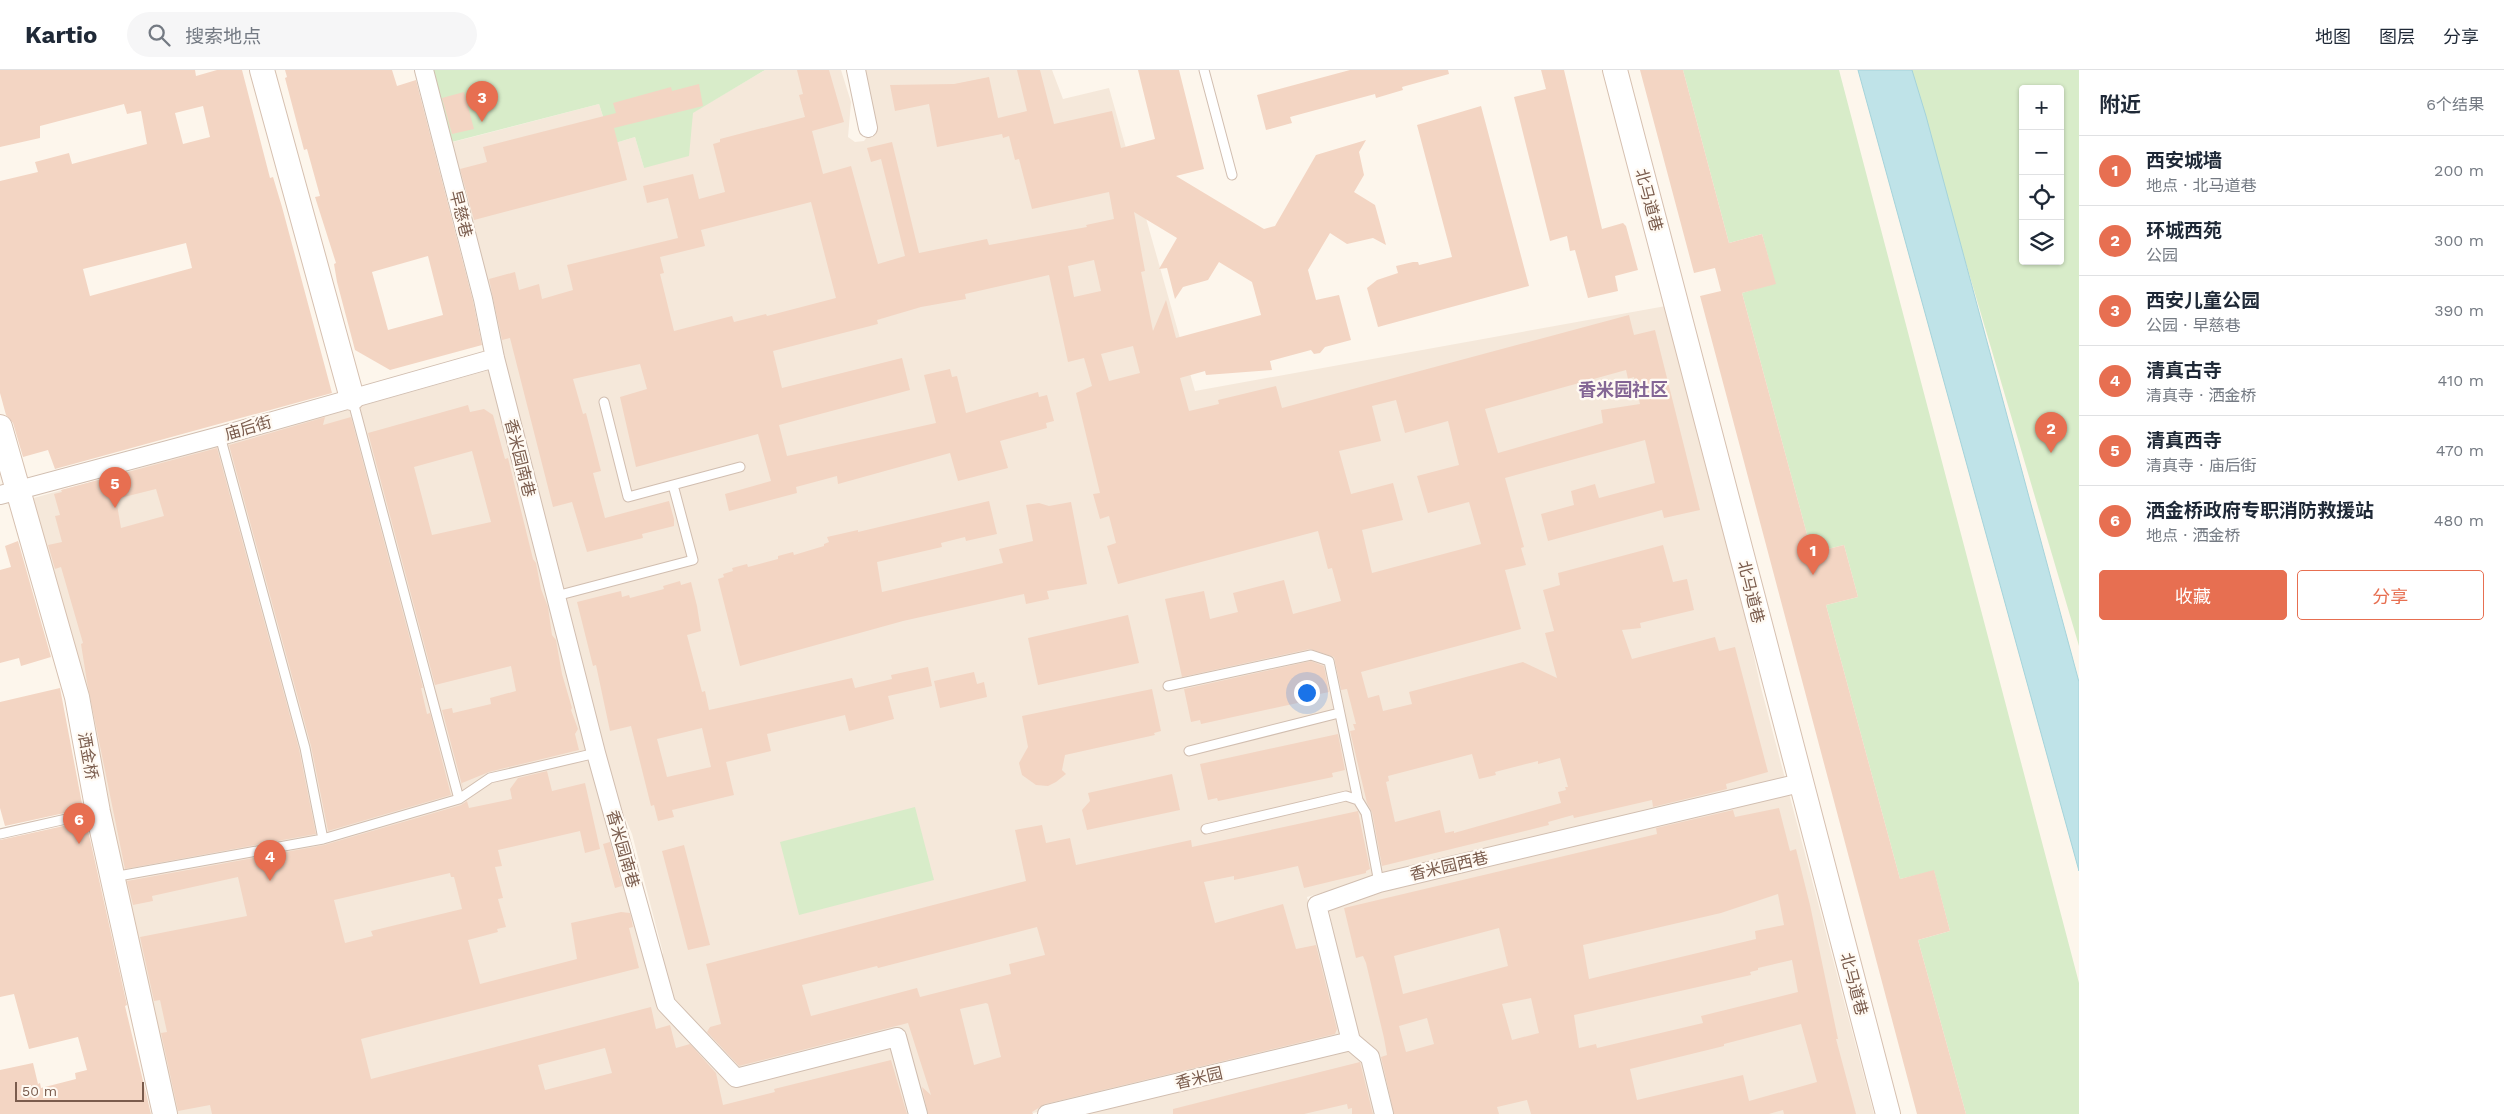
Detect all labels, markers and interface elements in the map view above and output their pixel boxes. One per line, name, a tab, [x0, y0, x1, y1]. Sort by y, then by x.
search box	[127, 12, 477, 57]
text: Kartio	[25, 21, 97, 49]
icon: search	[145, 21, 173, 49]
text: 搜索地点	[185, 25, 261, 48]
text: 地图	[2315, 26, 2351, 47]
text: 图层	[2379, 26, 2415, 47]
text: 分享	[2443, 26, 2479, 47]
pin: 3	[466, 81, 498, 122]
map controls	[2019, 85, 2064, 265]
button: +	[2019, 85, 2064, 130]
text: 附近	[2099, 92, 2141, 117]
text: 6个结果	[2426, 95, 2484, 114]
button: −	[2019, 130, 2064, 175]
text: 西安城墙	[2146, 149, 2222, 172]
text: 1	[2112, 161, 2118, 180]
text: 200 m	[2434, 161, 2484, 180]
street label: 北马道巷	[1632, 167, 1666, 233]
button: locate	[2019, 175, 2064, 220]
text: 地点 · 北马道巷	[2146, 176, 2257, 195]
street label: 早慈巷	[446, 188, 476, 240]
text: 环城西苑	[2146, 219, 2222, 242]
button: layers	[2019, 220, 2064, 265]
text: 2	[2110, 231, 2120, 250]
text: 300 m	[2434, 231, 2484, 250]
text: 公园	[2146, 246, 2178, 265]
text: 西安儿童公园	[2146, 289, 2260, 312]
text: 3	[2110, 301, 2120, 320]
text: 390 m	[2434, 301, 2484, 320]
text: 公园 · 早慈巷	[2146, 316, 2241, 335]
text: 清真古寺	[2146, 359, 2222, 382]
text: 4	[2110, 371, 2120, 390]
text: 410 m	[2438, 371, 2484, 390]
district label: 香米园社区	[1578, 379, 1668, 400]
text: 清真寺 · 洒金桥	[2146, 386, 2257, 405]
street label: 庙后街	[222, 412, 274, 444]
pin: 2	[2035, 412, 2067, 453]
street label: 香米园南巷	[501, 417, 539, 499]
text: 清真西寺	[2146, 429, 2222, 452]
text: 5	[2110, 441, 2120, 460]
text: 470 m	[2436, 441, 2484, 460]
text: 清真寺 · 庙后街	[2146, 456, 2257, 475]
pin: 5	[99, 467, 131, 508]
text: 洒金桥政府专职消防救援站	[2146, 499, 2374, 522]
text: 6	[2110, 511, 2120, 530]
text: 480 m	[2434, 511, 2484, 530]
text: 地点 · 洒金桥	[2146, 526, 2241, 545]
pin: 1	[1797, 534, 1829, 575]
street label: 北马道巷	[1734, 559, 1768, 625]
button: 收藏	[2099, 570, 2287, 620]
button: 分享	[2297, 570, 2484, 620]
your location	[1294, 680, 1320, 706]
street label: 洒金桥	[74, 731, 102, 781]
pin: 6	[63, 803, 95, 844]
street label: 香米园南巷	[603, 808, 643, 890]
pin: 4	[254, 840, 286, 881]
street label: 香米园西巷	[1408, 848, 1490, 884]
street label: 北马道巷	[1837, 951, 1871, 1017]
street label: 香米园	[1173, 1063, 1225, 1093]
scale bar	[15, 1079, 144, 1102]
text: 50 m	[22, 1083, 57, 1099]

